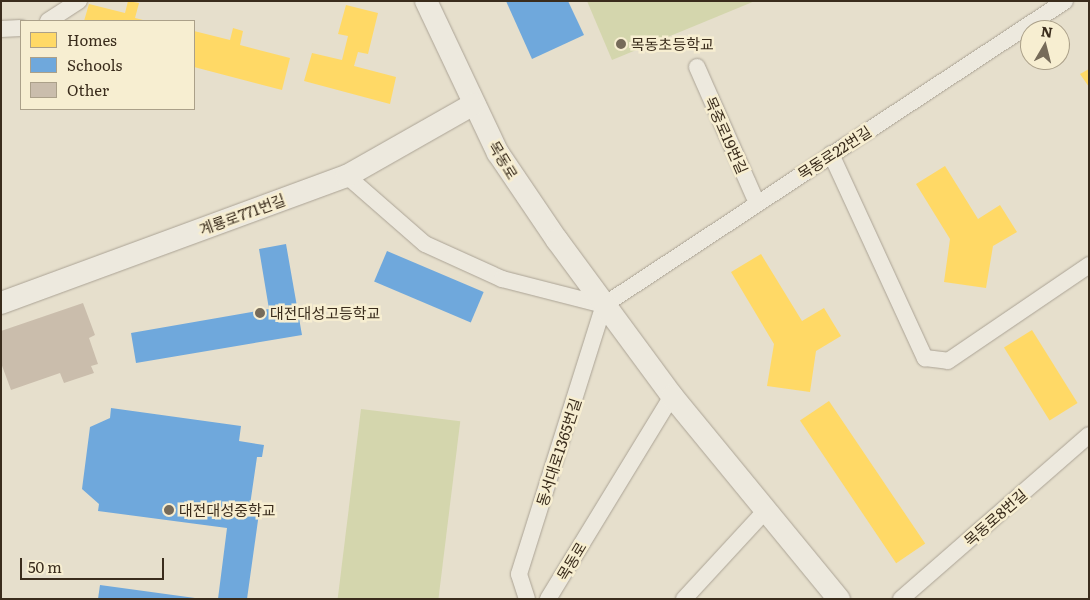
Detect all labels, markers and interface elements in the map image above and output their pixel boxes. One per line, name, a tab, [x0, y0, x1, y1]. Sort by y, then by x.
legend	[20, 20, 195, 110]
north arrow	[1020, 20, 1070, 70]
text: N	[1040, 20, 1054, 42]
text: Homes	[67, 28, 117, 51]
place label: 목동초등학교	[631, 35, 714, 53]
marker: 목동초등학교	[615, 38, 627, 50]
text: Schools	[67, 53, 122, 76]
text: Other	[67, 78, 109, 101]
street label: 목중로19번길	[702, 93, 752, 177]
street label: 목동로22번길	[794, 122, 874, 182]
street label: 목동로	[486, 138, 522, 182]
street label: 계룡로771번길	[196, 190, 288, 238]
place label: 대전대성고등학교	[270, 304, 380, 322]
marker: 대전대성고등학교	[254, 307, 266, 319]
street label: 동서대로1365번길	[532, 396, 584, 508]
street label: 목동로8번길	[960, 485, 1030, 549]
place label: 대전대성중학교	[179, 501, 276, 519]
marker: 대전대성중학교	[163, 504, 175, 516]
street label: 목동로	[553, 539, 589, 583]
scale bar	[22, 548, 166, 580]
text: 50 m	[28, 555, 62, 578]

